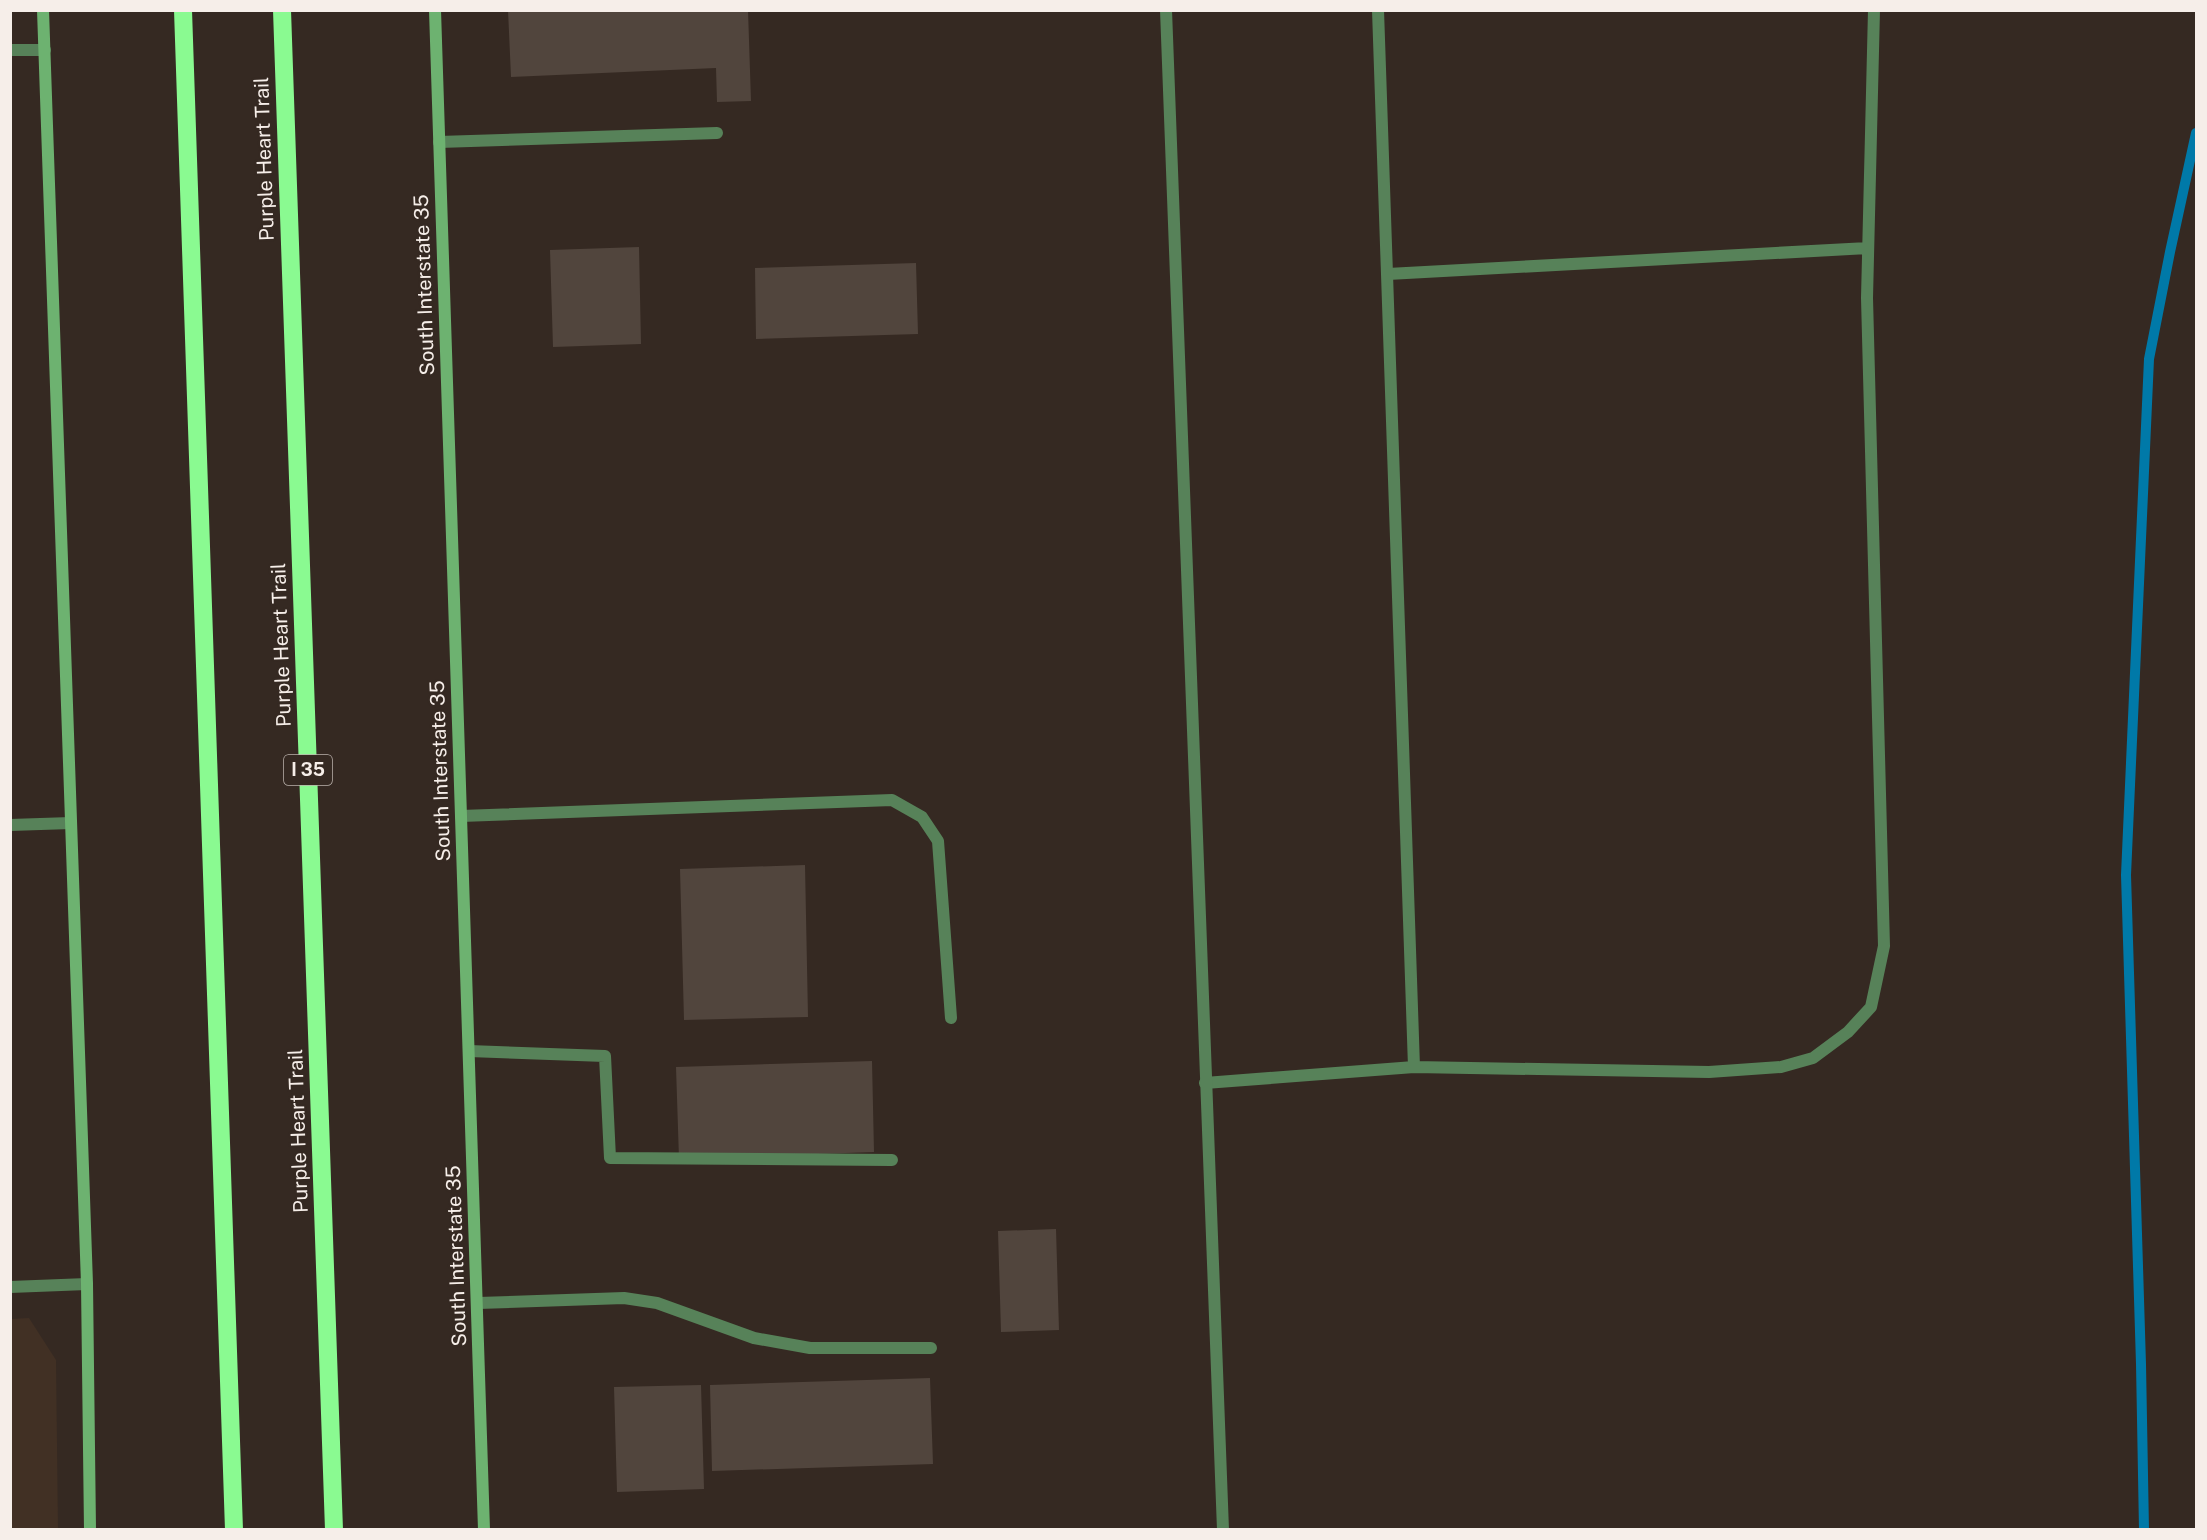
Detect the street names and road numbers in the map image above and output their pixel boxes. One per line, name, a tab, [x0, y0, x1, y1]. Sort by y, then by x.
street label: Purple Heart Trail	[249, 77, 279, 241]
street label: South Interstate 35	[409, 194, 439, 376]
street label: Purple Heart Trail	[266, 563, 296, 727]
street label: South Interstate 35	[425, 680, 455, 862]
road number: I 35	[284, 755, 332, 785]
street label: Purple Heart Trail	[283, 1049, 313, 1213]
street label: South Interstate 35	[441, 1165, 471, 1347]

